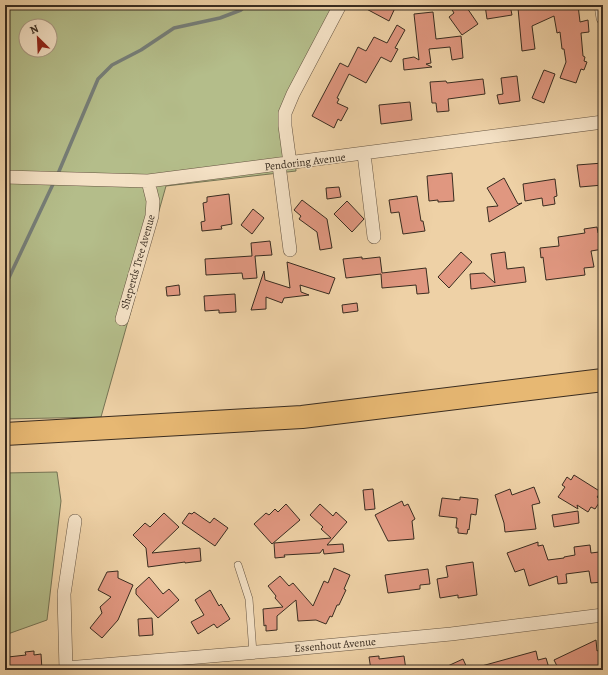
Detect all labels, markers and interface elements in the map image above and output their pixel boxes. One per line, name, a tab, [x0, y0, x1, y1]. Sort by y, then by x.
north arrow	[18, 18, 58, 58]
text: N	[27, 21, 41, 38]
street label: Pendoring Avenue	[264, 150, 347, 174]
street label: Sheperds Tree Avenue	[117, 213, 159, 311]
street label: Essenhout Avenue	[293, 634, 377, 656]

